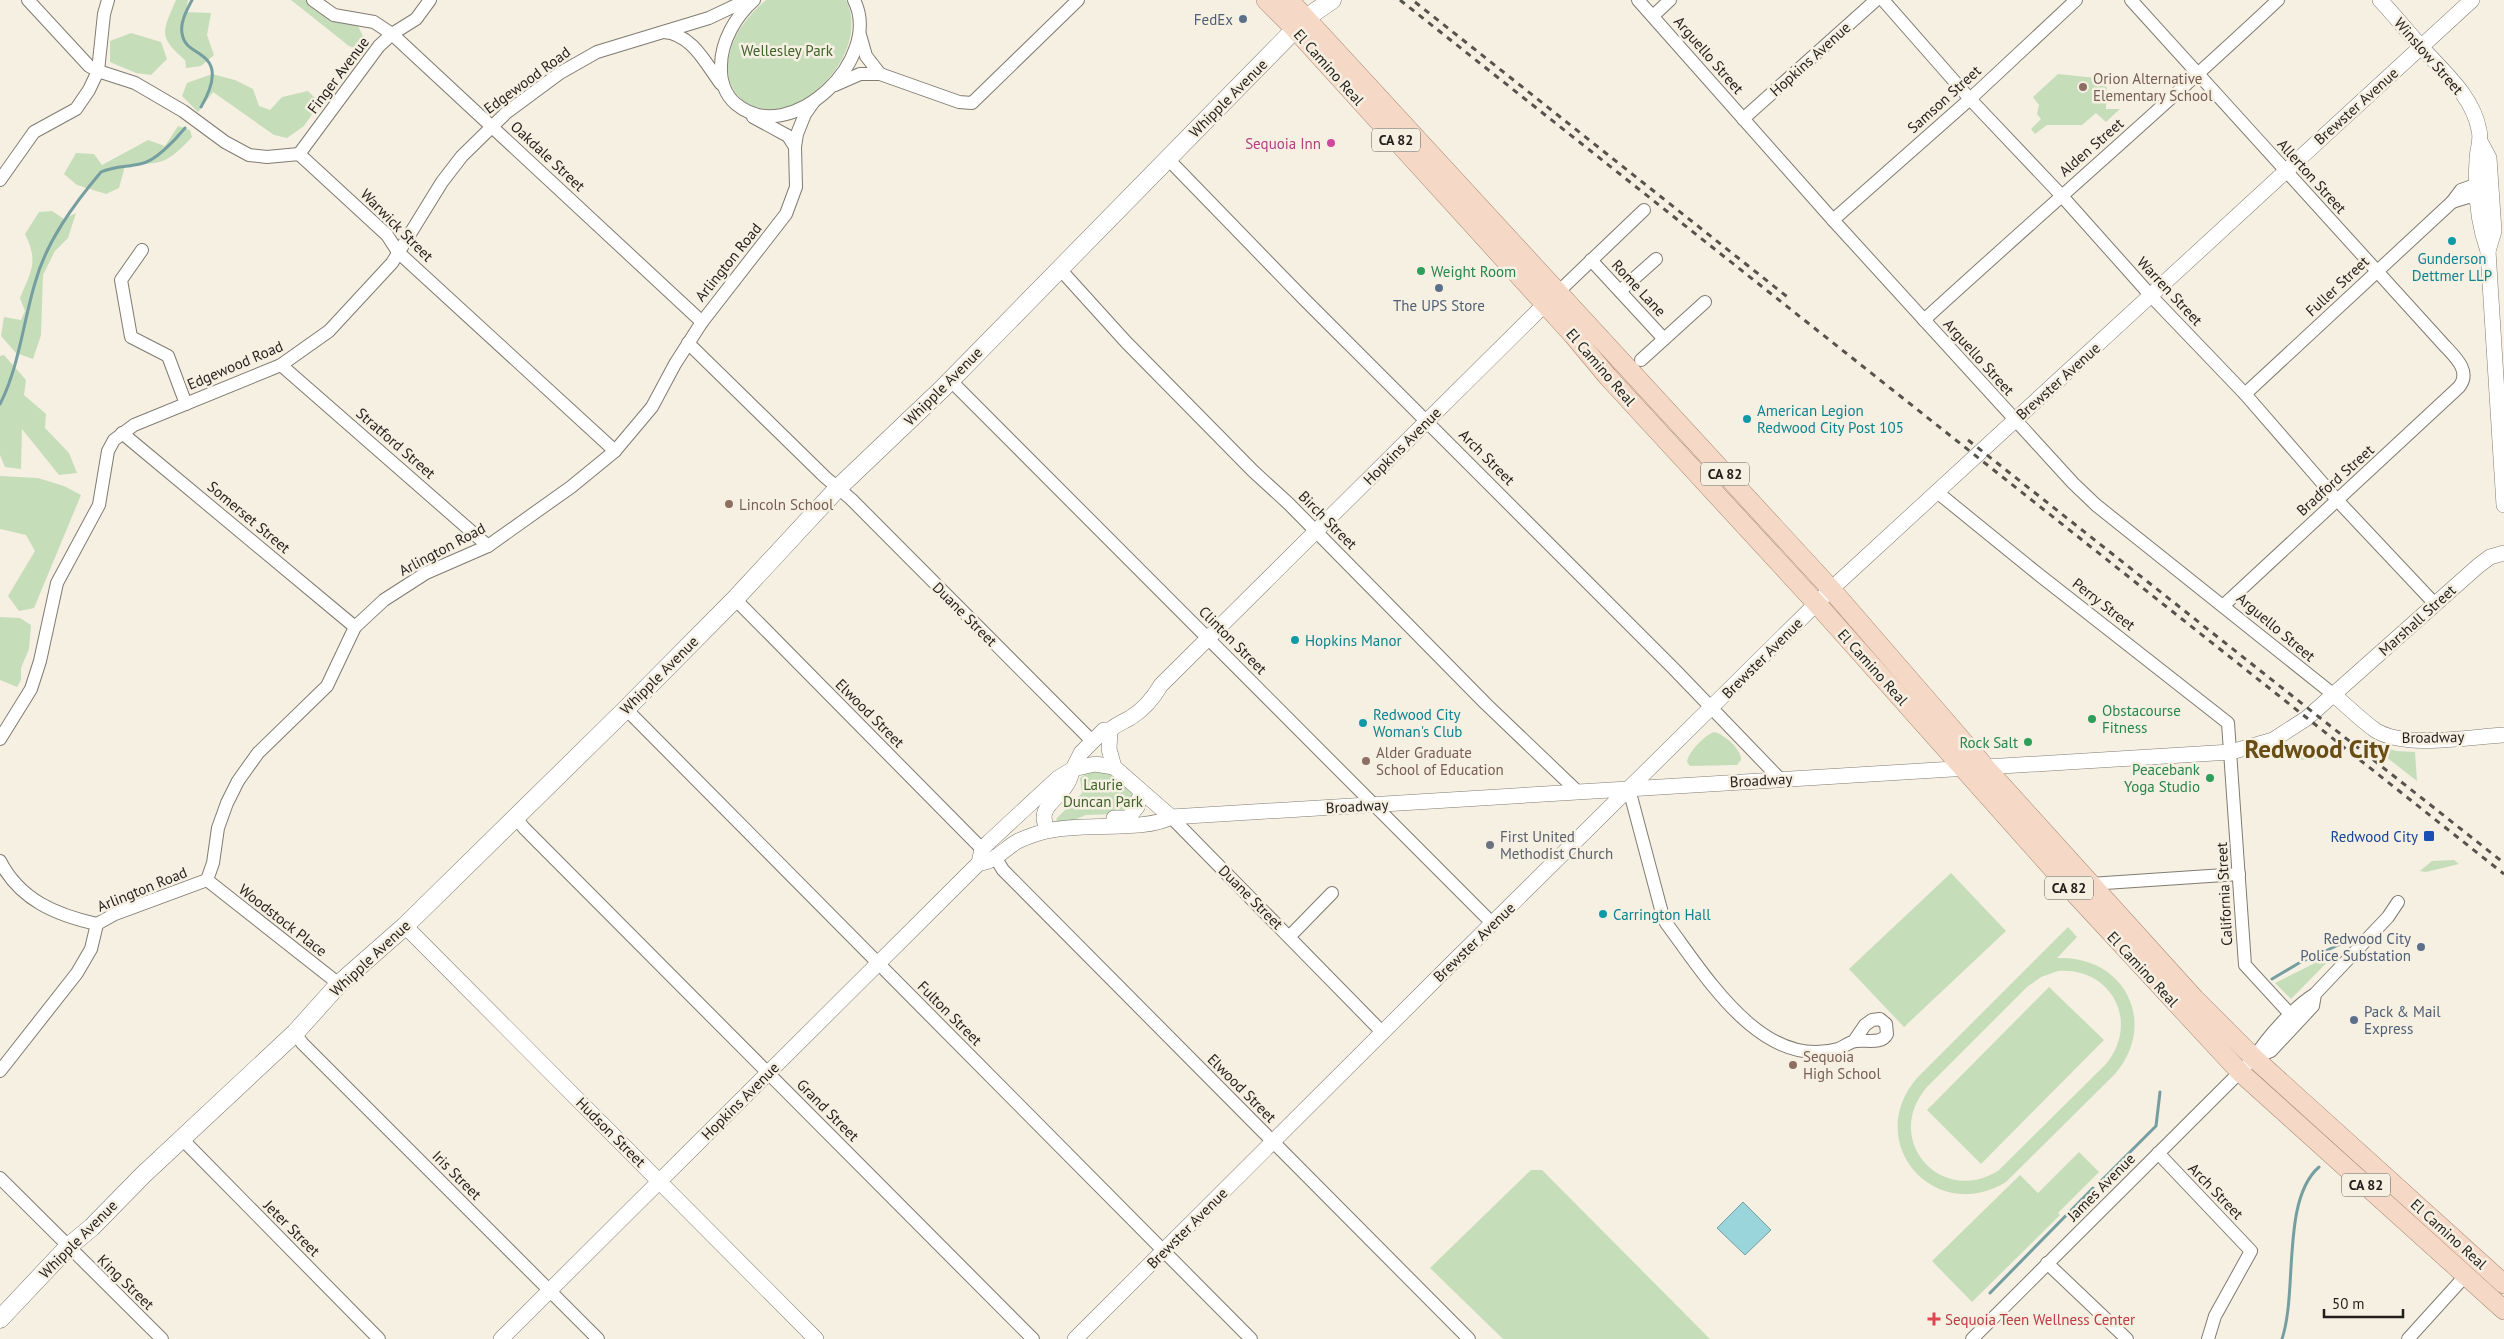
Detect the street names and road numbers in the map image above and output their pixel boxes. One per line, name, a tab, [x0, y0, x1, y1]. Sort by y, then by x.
street label: Arguello Street	[1670, 12, 1748, 98]
street label: Winslow Street	[2390, 13, 2468, 99]
street label: Hopkins Avenue	[1766, 18, 1854, 100]
street label: El Camino Real	[1290, 25, 1369, 110]
street label: Finger Avenue	[303, 33, 373, 117]
street label: Edgewood Road	[480, 42, 574, 118]
street label: Whipple Avenue	[1185, 55, 1271, 141]
street label: Samson Street	[1903, 61, 1985, 137]
street label: Brewster Avenue	[2310, 63, 2402, 149]
street label: Alden Street	[2055, 114, 2127, 180]
street label: Oakdale Street	[507, 117, 589, 195]
road number: CA 82	[1372, 128, 1420, 152]
street label: Allerton Street	[2273, 135, 2351, 217]
street label: Warwick Street	[357, 185, 437, 265]
street label: Arlington Road	[691, 219, 765, 305]
street label: Warren Street	[2133, 252, 2207, 330]
street label: Fuller Street	[2301, 252, 2373, 320]
street label: Rome Lane	[1608, 256, 1670, 320]
street label: Arguello Street	[1940, 315, 2018, 399]
street label: El Camino Real	[1562, 324, 1640, 410]
street label: Edgewood Road	[184, 336, 286, 394]
street label: Brewster Avenue	[2012, 338, 2104, 424]
street label: Whipple Avenue	[900, 343, 986, 429]
street label: Stratford Street	[352, 403, 440, 483]
street label: Hopkins Avenue	[1359, 403, 1445, 489]
street label: Arch Street	[1455, 425, 1519, 489]
street label: Bradford Street	[2292, 440, 2378, 520]
road number: CA 82	[1701, 462, 1749, 486]
street label: Somerset Street	[204, 477, 294, 557]
street label: Birch Street	[1295, 487, 1361, 553]
street label: Arlington Road	[395, 518, 489, 580]
street label: Perry Street	[2069, 574, 2139, 634]
street label: Duane Street	[929, 578, 1001, 650]
street label: Marshall Street	[2374, 580, 2460, 660]
street label: Arguello Street	[2233, 589, 2319, 665]
street label: Clinton Street	[1195, 602, 1271, 678]
street label: Brewster Avenue	[1718, 614, 1806, 702]
street label: El Camino Real	[1834, 625, 1913, 710]
street label: Whipple Avenue	[616, 632, 702, 718]
street label: Elwood Street	[832, 675, 908, 751]
street label: Broadway	[2401, 727, 2465, 747]
street label: Broadway	[1729, 769, 1793, 791]
street label: Broadway	[1325, 795, 1389, 817]
street label: California Street	[2212, 842, 2236, 946]
street label: Duane Street	[1215, 861, 1287, 933]
street label: Arlington Road	[94, 862, 190, 916]
road number: CA 82	[2045, 876, 2093, 900]
street label: Woodstock Place	[235, 880, 331, 960]
street label: Brewster Avenue	[1429, 898, 1519, 986]
street label: Whipple Avenue	[326, 916, 414, 1000]
street label: El Camino Real	[2103, 927, 2183, 1011]
street label: Fulton Street	[914, 977, 986, 1049]
street label: Elwood Street	[1204, 1050, 1280, 1126]
street label: Hopkins Avenue	[697, 1058, 783, 1144]
street label: Grand Street	[793, 1075, 863, 1145]
street label: Hudson Street	[572, 1093, 650, 1171]
street label: Iris Street	[428, 1146, 486, 1204]
street label: James Avenue	[2062, 1149, 2139, 1226]
street label: Arch Street	[2184, 1159, 2248, 1223]
road number: CA 82	[2342, 1174, 2390, 1196]
street label: Brewster Avenue	[1143, 1184, 1231, 1272]
street label: Jeter Street	[259, 1195, 324, 1260]
street label: El Camino Real	[2407, 1195, 2492, 1274]
street label: Whipple Avenue	[35, 1196, 121, 1282]
street label: King Street	[94, 1250, 158, 1314]

